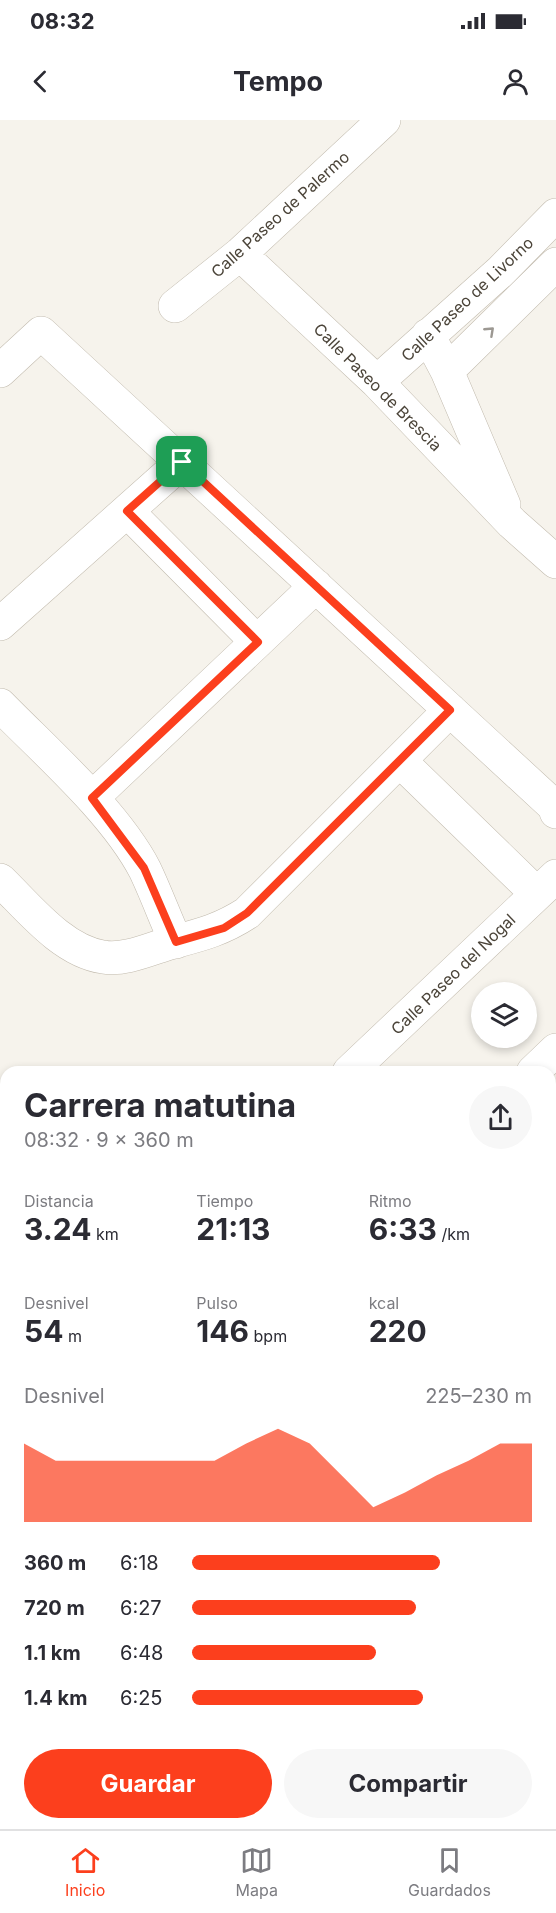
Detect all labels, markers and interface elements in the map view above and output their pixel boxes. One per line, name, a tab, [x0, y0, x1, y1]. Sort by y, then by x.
text: 08:32	[30, 8, 95, 34]
icon: back	[24, 65, 57, 98]
text: Tempo	[233, 65, 323, 98]
icon: person	[499, 65, 532, 98]
street label: Calle Paseo de Palermo	[207, 147, 353, 281]
street label: Calle Paseo de Livorno	[397, 233, 537, 365]
street label: Calle Paseo de Brescia	[310, 319, 446, 455]
one-way arrow	[482, 327, 493, 338]
pin	[156, 436, 207, 487]
icon: arrive	[165, 445, 198, 478]
street label: Calle Paseo del Nogal	[387, 909, 519, 1039]
map controls	[471, 982, 537, 1048]
button: layers	[471, 982, 537, 1048]
text: Carrera matutina	[24, 1085, 296, 1125]
button: share	[469, 1086, 532, 1149]
text: 08:32 · 9 × 360 m	[24, 1128, 194, 1152]
text: Distancia	[24, 1191, 94, 1211]
text: Tiempo	[196, 1191, 253, 1211]
text: Ritmo	[369, 1191, 412, 1211]
text: 3.24	[24, 1211, 91, 1247]
text: 21:13	[196, 1211, 270, 1247]
text: 6:33	[369, 1211, 437, 1247]
text: km	[91, 1224, 119, 1244]
text: /km	[437, 1224, 470, 1244]
text: Desnivel	[24, 1293, 89, 1313]
text: Pulso	[196, 1293, 238, 1313]
text: kcal	[369, 1293, 399, 1313]
text: 54	[24, 1313, 63, 1349]
text: 146	[196, 1313, 249, 1349]
text: 220	[369, 1313, 427, 1349]
text: m	[63, 1326, 82, 1346]
text: bpm	[249, 1326, 287, 1346]
text: Desnivel	[24, 1384, 105, 1408]
text: 225–230 m	[425, 1384, 532, 1408]
text: 360 m	[24, 1551, 86, 1575]
text: 6:18	[120, 1551, 159, 1575]
text: 720 m	[24, 1596, 85, 1620]
text: 6:27	[120, 1596, 162, 1620]
text: 1.1 km	[24, 1641, 81, 1665]
text: 6:48	[120, 1641, 163, 1665]
text: 1.4 km	[24, 1686, 87, 1710]
text: 6:25	[120, 1686, 163, 1710]
button: Guardar	[24, 1749, 272, 1818]
button: Compartir	[284, 1749, 532, 1818]
tab: Inicio	[65, 1844, 105, 1900]
tab: Mapa	[236, 1844, 278, 1900]
tab: Guardados	[408, 1844, 491, 1900]

